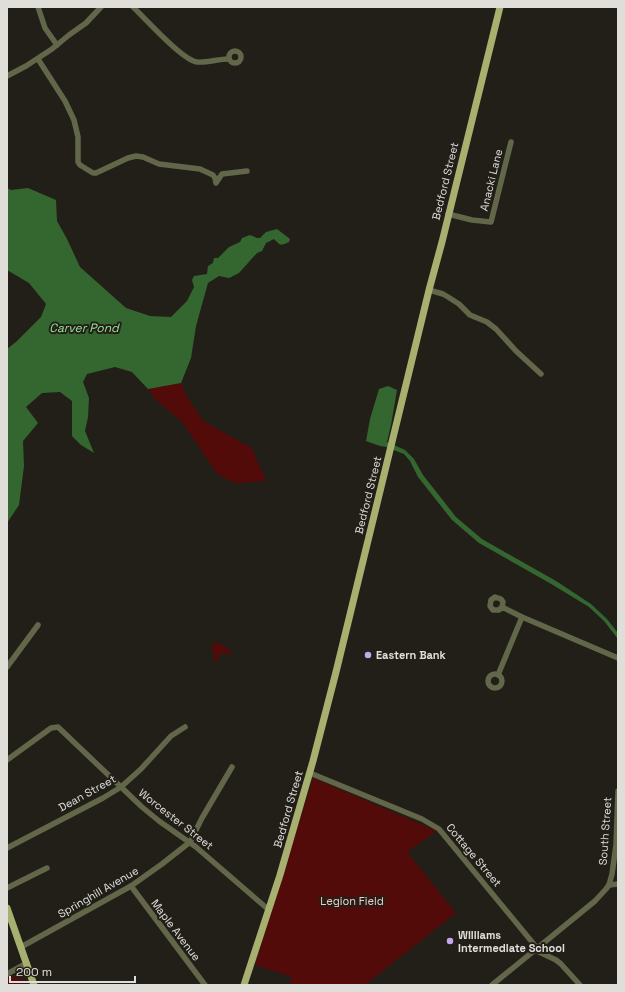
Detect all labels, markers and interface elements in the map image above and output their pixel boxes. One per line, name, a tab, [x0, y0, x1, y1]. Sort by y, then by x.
street label: Bedford Street	[429, 141, 461, 221]
street label: Anacki Lane	[477, 148, 505, 212]
water label: Carver Pond	[49, 320, 120, 336]
street label: Bedford Street	[352, 455, 384, 535]
place label: Eastern Bank	[376, 648, 447, 662]
marker: Eastern Bank	[363, 650, 373, 660]
street label: Bedford Street	[270, 769, 306, 849]
street label: Dean Street	[56, 772, 118, 814]
street label: Worcester Street	[136, 785, 216, 853]
street label: South Street	[596, 796, 614, 866]
street label: Cottage Street	[443, 820, 505, 890]
street label: Springhill Avenue	[55, 863, 141, 921]
park label: Legion Field	[320, 894, 384, 908]
street label: Maple Avenue	[148, 896, 204, 964]
place label: Williams Intermediate School	[458, 928, 565, 955]
marker: Williams Intermediate School	[445, 936, 455, 946]
scale bar	[10, 958, 135, 984]
text: 200 m	[16, 964, 52, 980]

